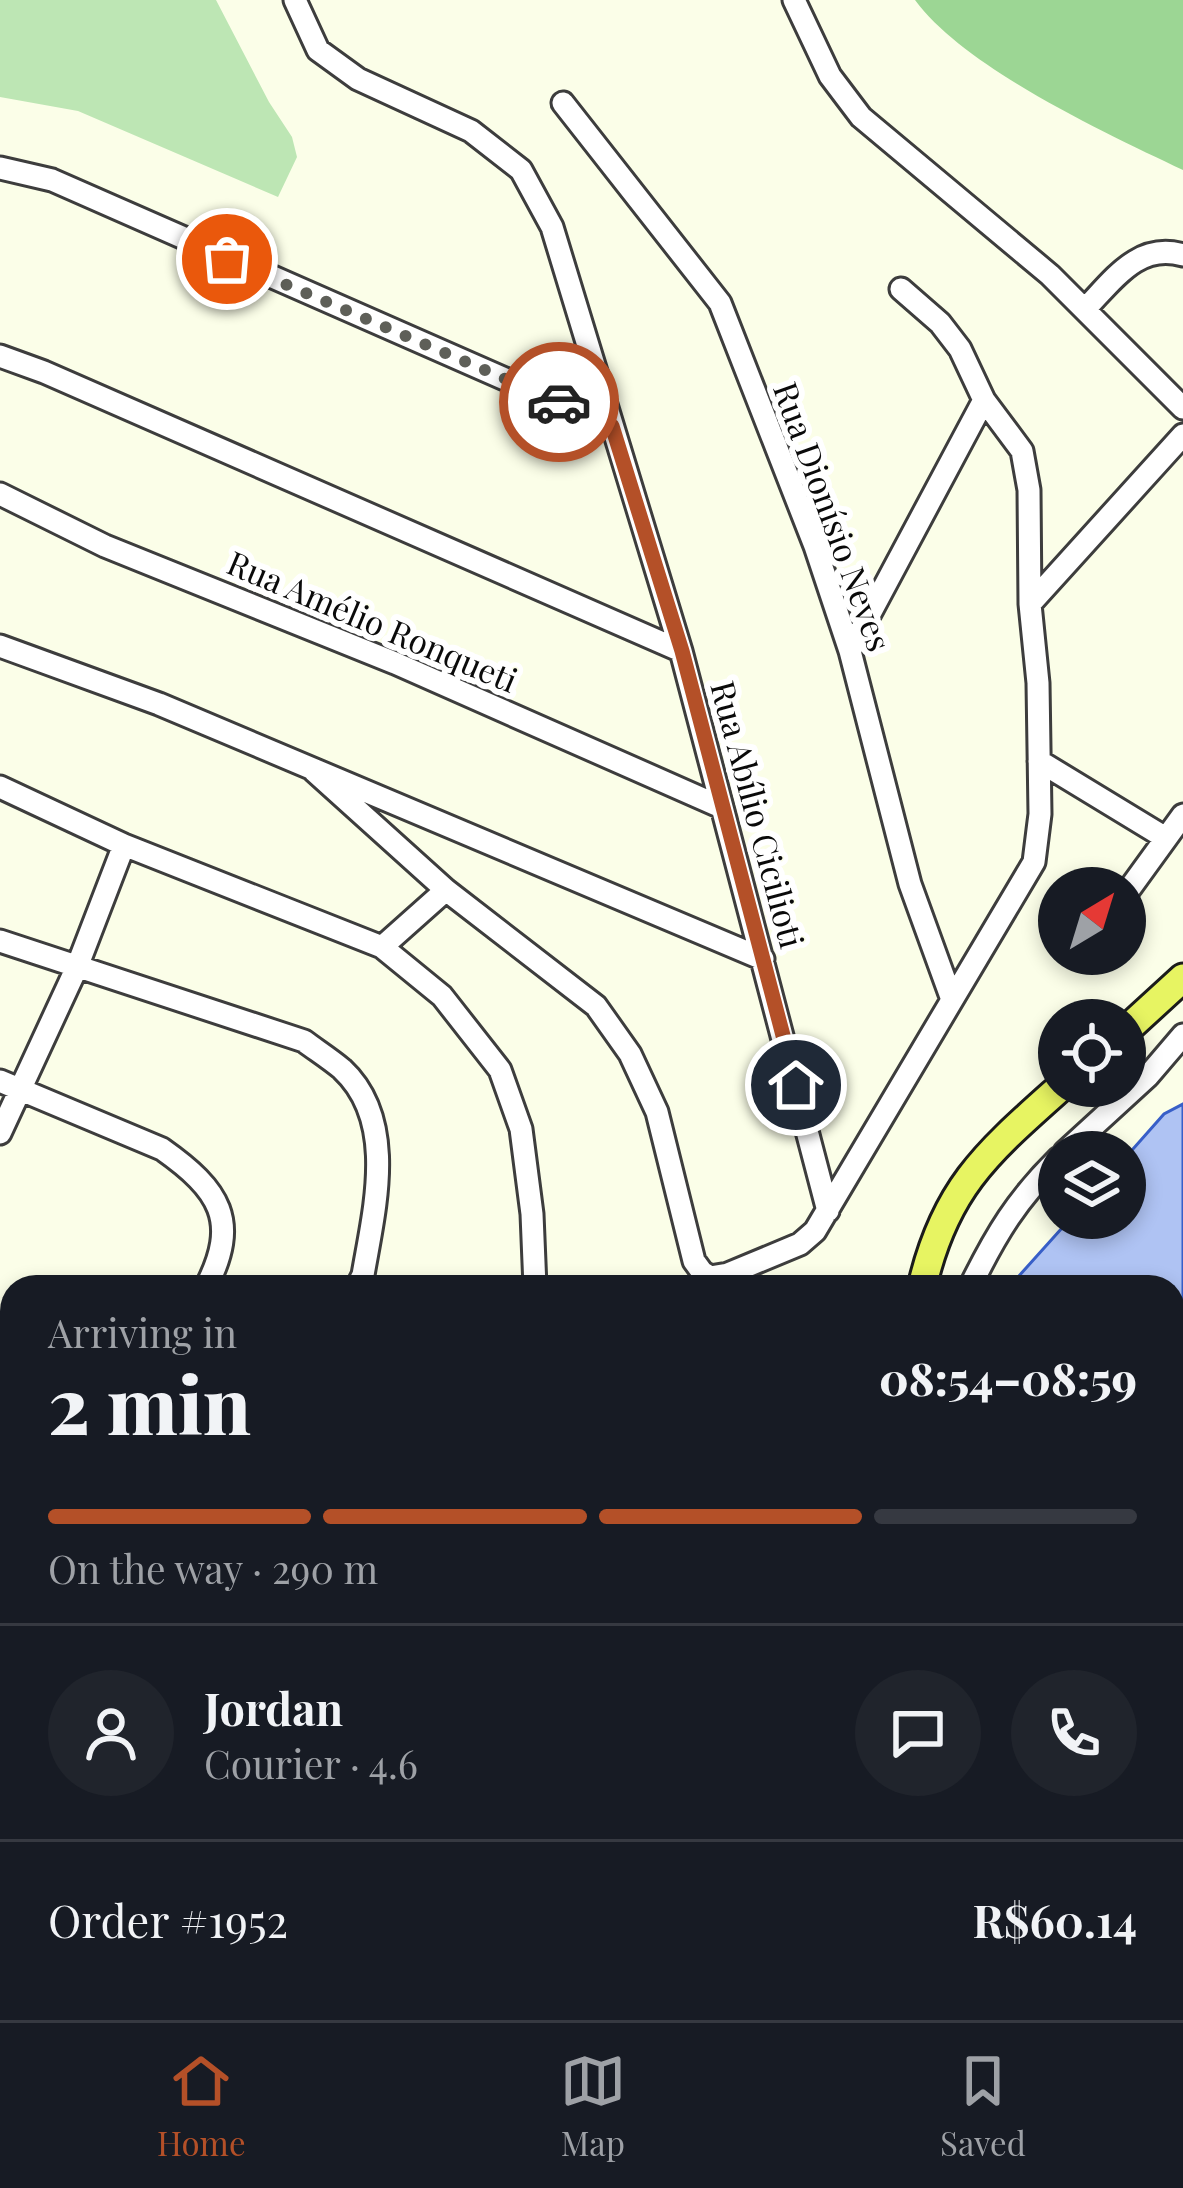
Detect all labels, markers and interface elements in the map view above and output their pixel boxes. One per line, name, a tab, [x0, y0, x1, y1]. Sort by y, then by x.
pin	[176, 208, 278, 310]
icon: bag	[194, 226, 260, 292]
courier	[499, 342, 619, 462]
icon: car	[526, 369, 592, 435]
street label: Rua Dionísio Neves	[765, 375, 903, 657]
street label: Rua Amélio Ronqueti	[221, 539, 525, 701]
street label: Rua Abílio Cicilioti	[702, 676, 816, 952]
north arrow	[1038, 867, 1146, 975]
map controls	[1038, 867, 1146, 1239]
button: locate	[1038, 999, 1146, 1107]
pin	[745, 1034, 847, 1136]
icon: home	[763, 1052, 829, 1118]
button: layers	[1038, 1131, 1146, 1239]
text: Arriving in	[48, 1306, 237, 1358]
text: 08:54–08:59	[879, 1347, 1137, 1407]
text: 2 min	[48, 1351, 251, 1455]
text: On the way · 290 m	[48, 1542, 378, 1594]
button: person	[48, 1670, 174, 1796]
button: chat	[855, 1670, 981, 1796]
button: phone	[1011, 1670, 1137, 1796]
text: Jordan	[204, 1677, 343, 1737]
text: Courier · 4.6	[204, 1737, 418, 1789]
text: Order #1952	[48, 1889, 288, 1949]
text: R$60.14	[973, 1889, 1137, 1949]
tab: Home	[157, 2048, 246, 2164]
tab: Map	[560, 2048, 626, 2164]
tab: Saved	[940, 2048, 1026, 2164]

